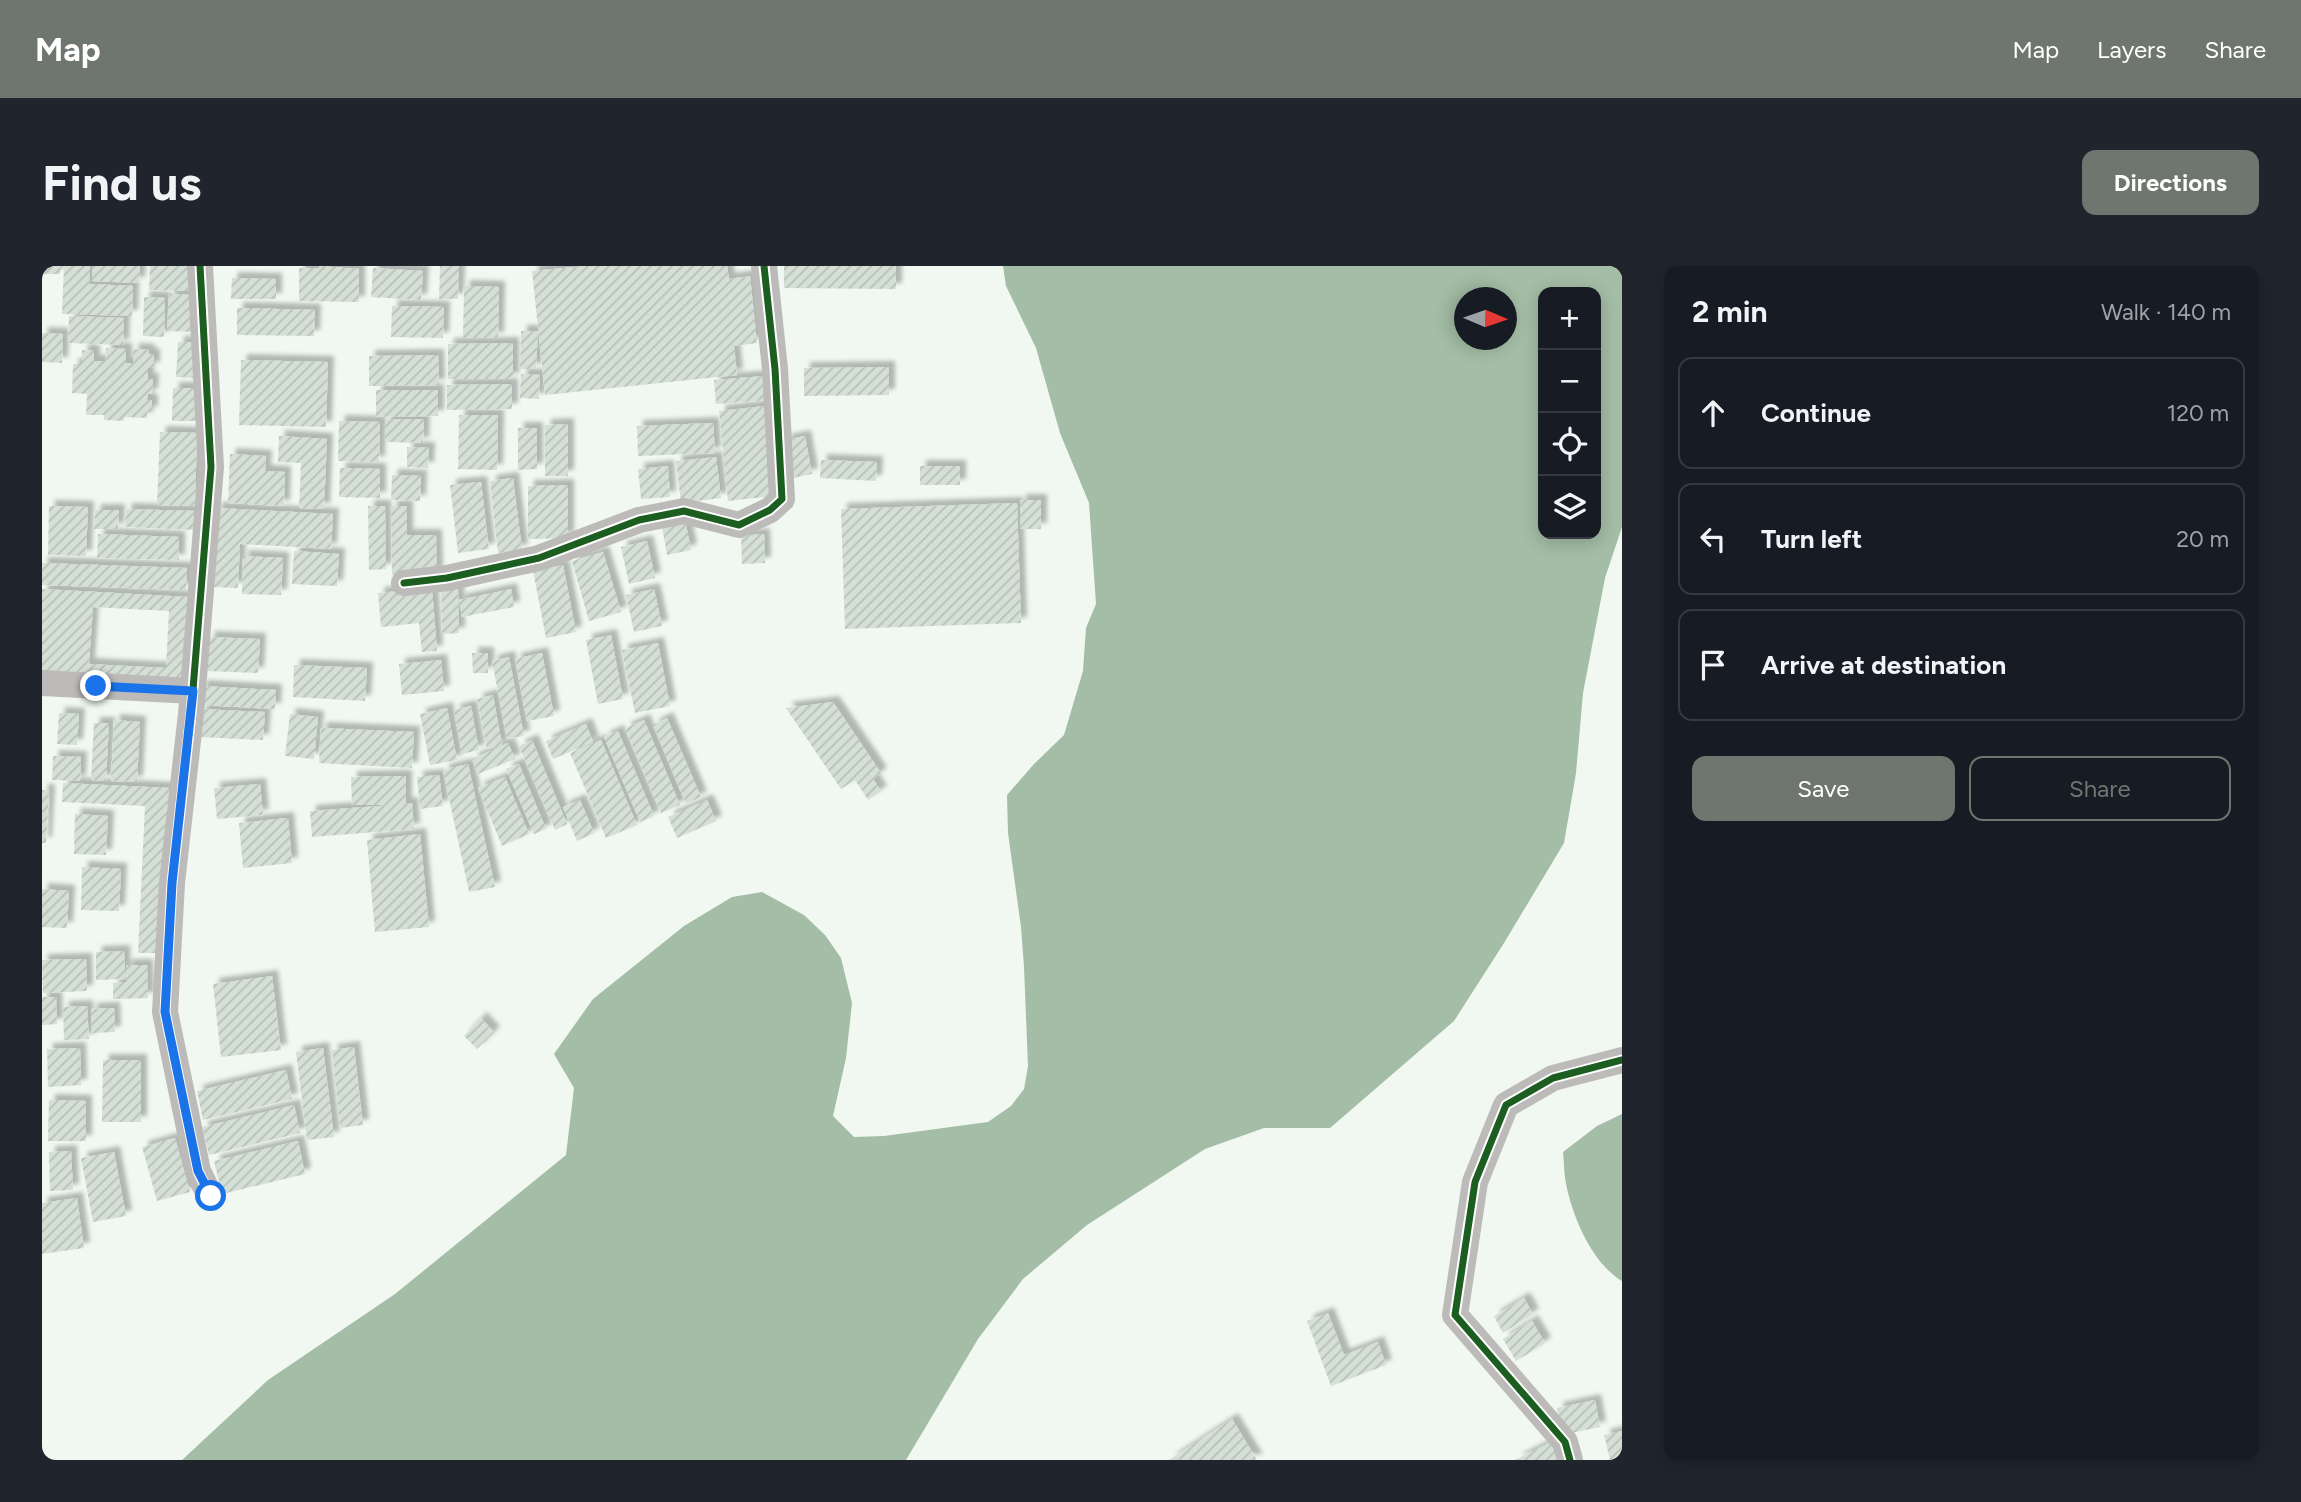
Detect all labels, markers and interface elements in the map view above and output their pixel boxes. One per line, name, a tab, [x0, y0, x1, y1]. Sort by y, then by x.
text: Map	[35, 30, 101, 69]
text: Map	[2012, 35, 2059, 64]
text: Layers	[2097, 35, 2166, 64]
text: Share	[2204, 35, 2266, 64]
button: Directions	[2082, 150, 2259, 215]
text: Find us	[42, 153, 201, 212]
north arrow	[1454, 287, 1517, 350]
map controls	[1538, 287, 1601, 539]
button: +	[1538, 287, 1601, 350]
text: 2 min	[1692, 293, 1768, 330]
text: Walk · 140 m	[2101, 298, 2231, 326]
button: −	[1538, 350, 1601, 413]
icon: ahead	[1694, 394, 1732, 432]
text: Continue	[1761, 397, 1871, 429]
text: 120 m	[2167, 399, 2229, 427]
button: locate	[1538, 413, 1601, 476]
button: layers	[1538, 476, 1601, 539]
icon: left	[1694, 520, 1732, 558]
text: Turn left	[1761, 523, 1862, 555]
text: 20 m	[2176, 525, 2229, 553]
icon: arrive	[1694, 646, 1732, 684]
text: Arrive at destination	[1761, 649, 2006, 681]
route end	[80, 670, 111, 701]
button: Save	[1692, 756, 1955, 821]
button: Share	[1969, 756, 2231, 821]
route start	[195, 1180, 226, 1211]

